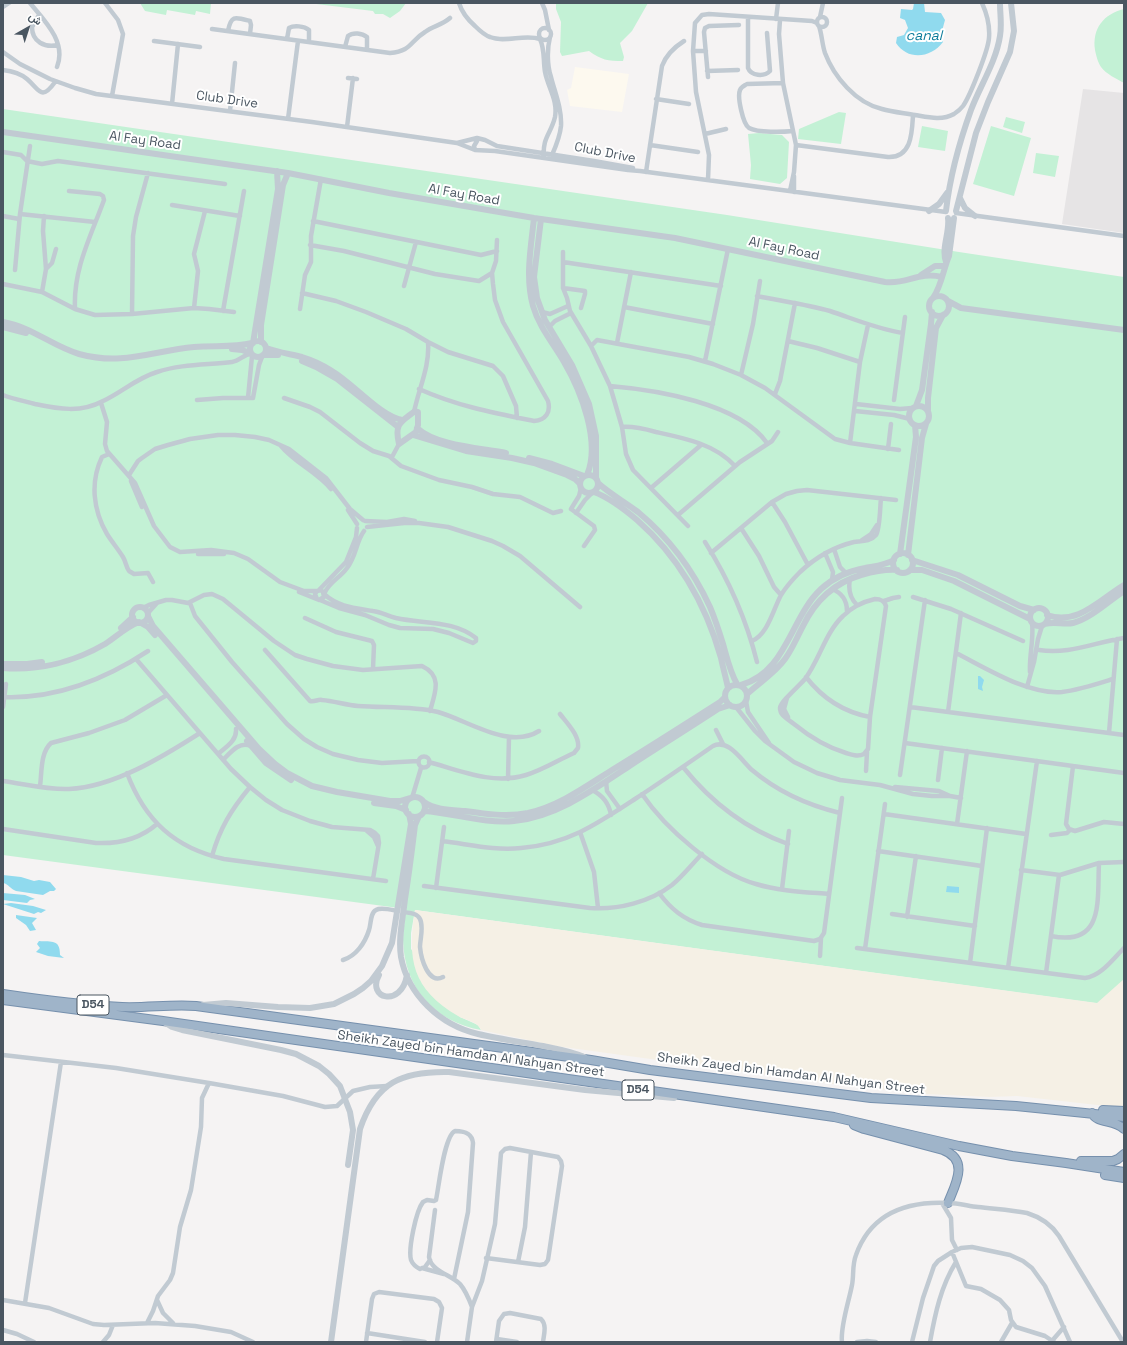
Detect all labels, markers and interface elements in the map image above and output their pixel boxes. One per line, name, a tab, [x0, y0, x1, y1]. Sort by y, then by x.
north arrow	[8, 8, 48, 48]
text: ش	[26, 9, 45, 28]
water label: canal	[906, 28, 942, 44]
street label: Club Drive	[195, 88, 259, 112]
street label: Al Fay Road	[108, 128, 182, 154]
street label: Club Drive	[573, 139, 637, 167]
street label: Al Fay Road	[427, 181, 501, 209]
street label: Al Fay Road	[747, 234, 821, 264]
road number: D54	[77, 995, 109, 1015]
street label: Sheikh Zayed bin Hamdan Al Nahyan Street	[336, 1028, 606, 1080]
street label: Sheikh Zayed bin Hamdan Al Nahyan Street	[656, 1050, 926, 1098]
road number: D54	[622, 1080, 654, 1100]

